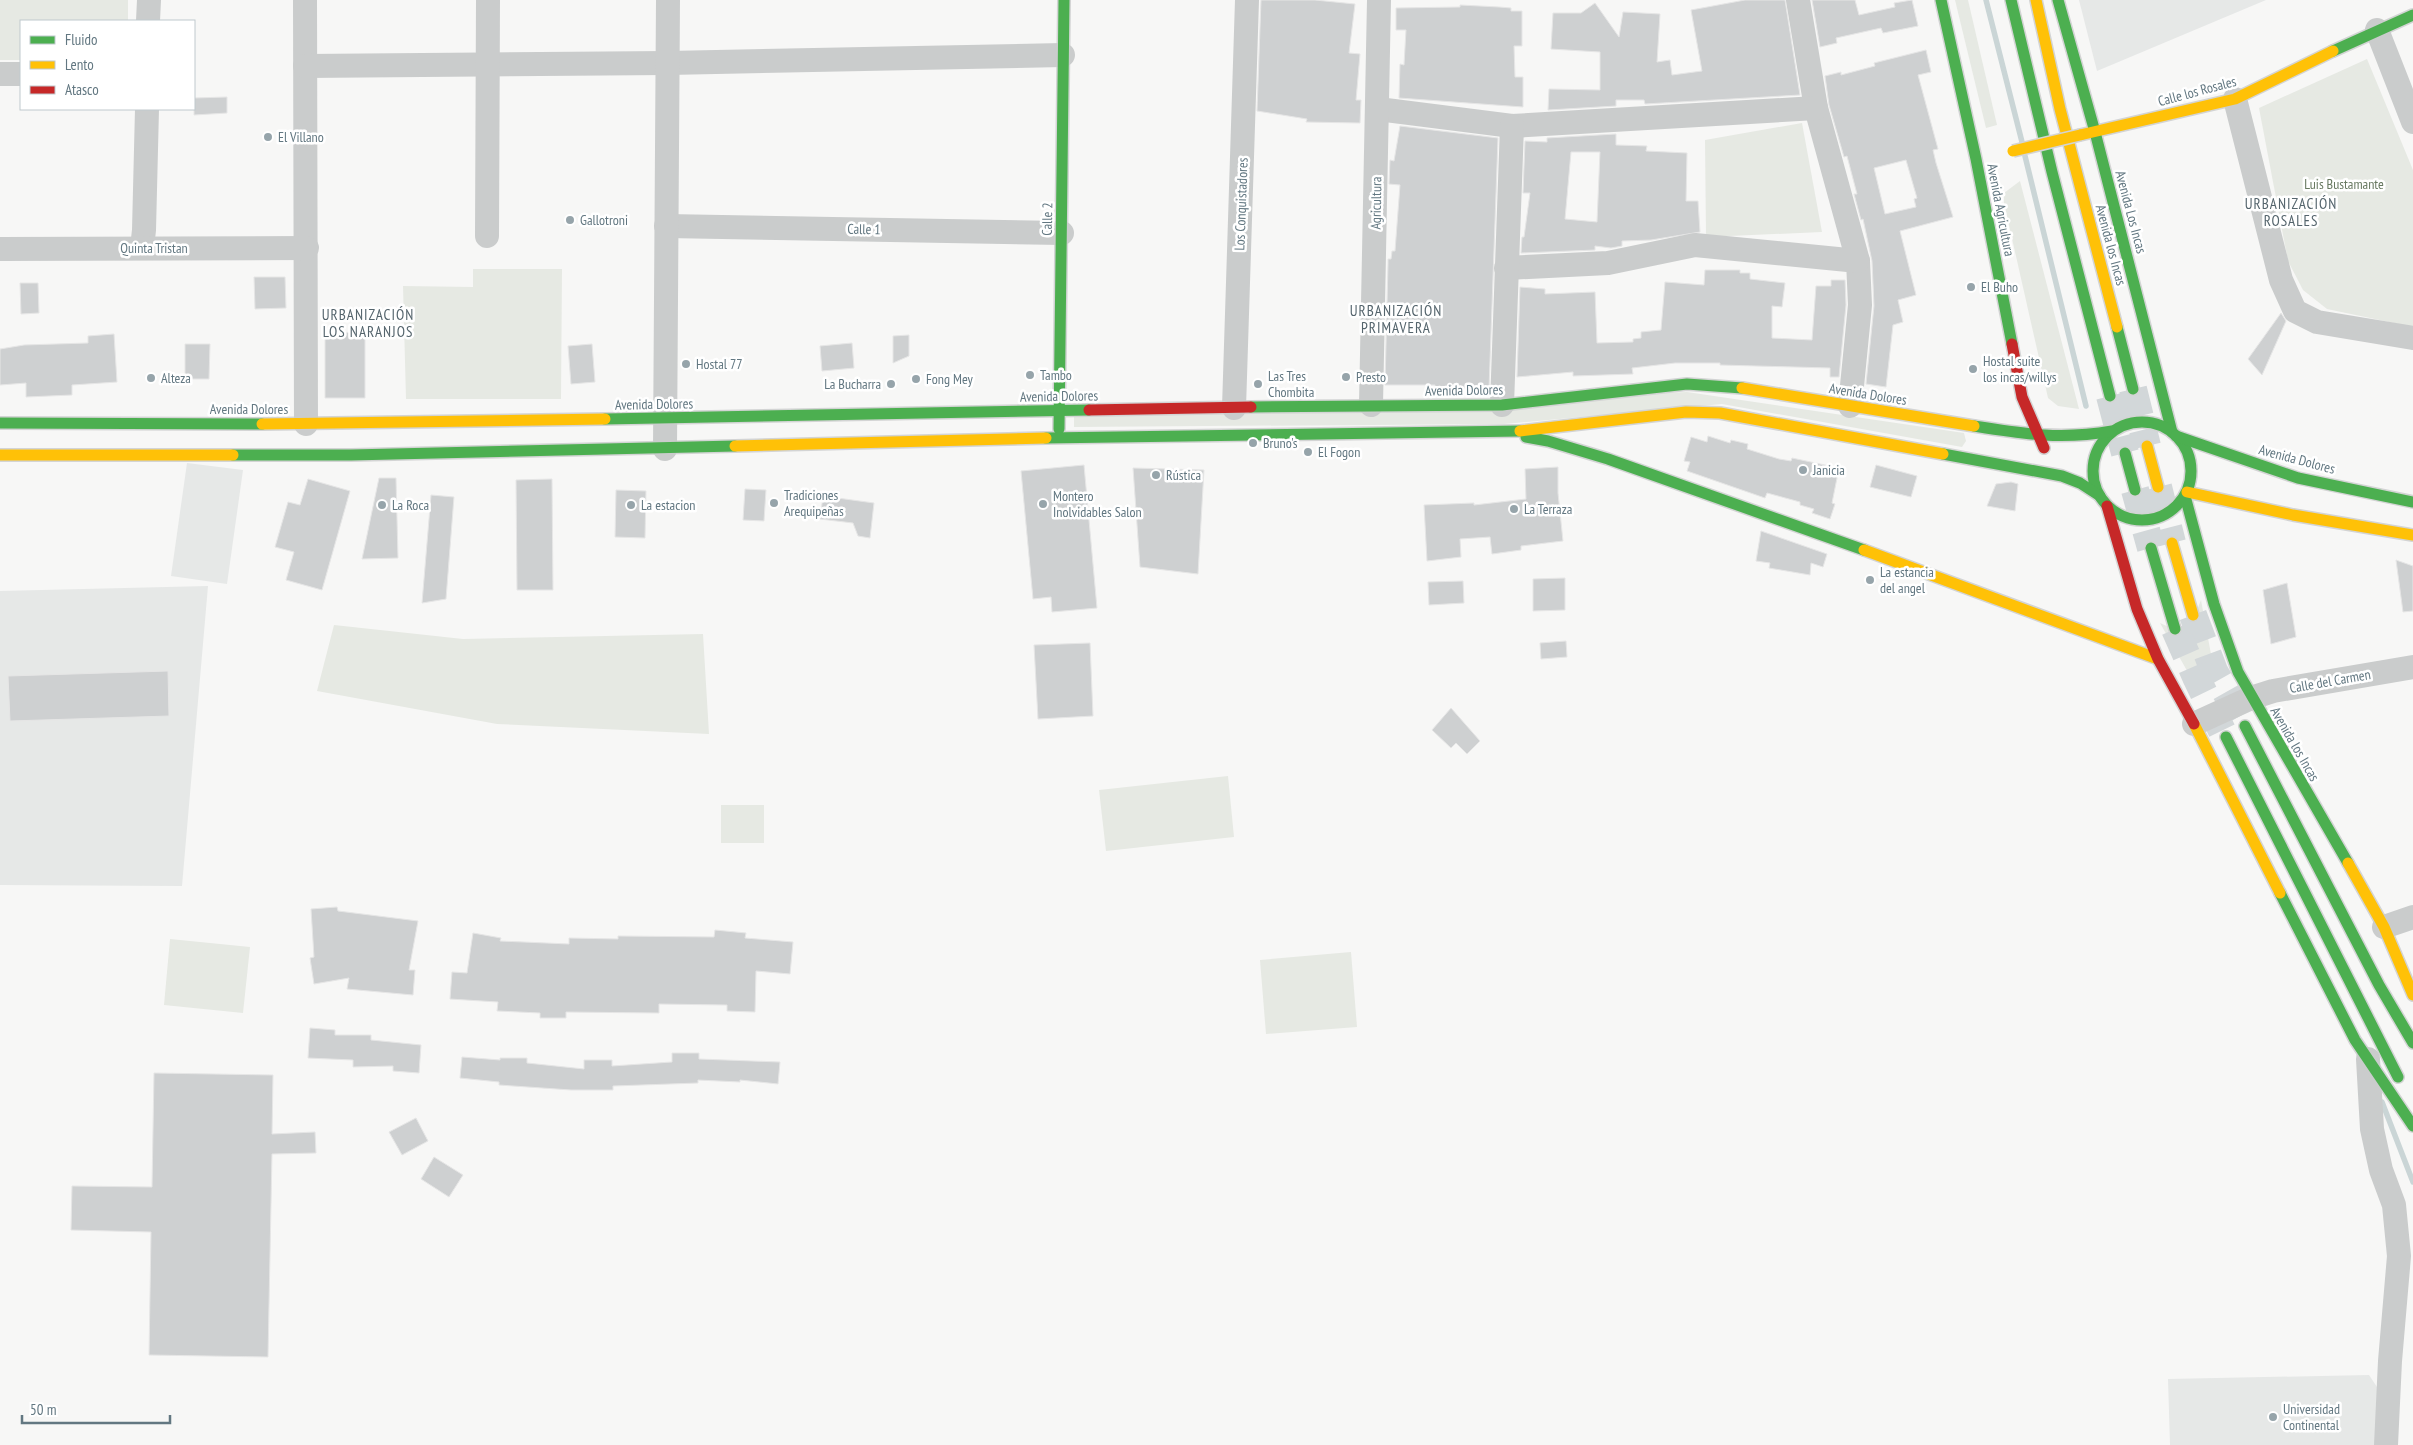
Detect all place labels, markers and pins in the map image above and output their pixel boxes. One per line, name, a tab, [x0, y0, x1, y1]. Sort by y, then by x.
place label: El Villano	[278, 128, 324, 146]
marker: El Villano	[262, 131, 274, 143]
place label: Gallotroni	[580, 211, 628, 229]
marker: Gallotroni	[564, 214, 576, 226]
place label: El Buho	[1981, 278, 2018, 296]
marker: El Buho	[1965, 281, 1977, 293]
place label: Hostal suite los incas/willys	[1983, 352, 2057, 386]
place label: Hostal 77	[696, 355, 743, 373]
marker: Hostal 77	[680, 358, 692, 370]
marker: Hostal suite los incas/willys	[1967, 363, 1979, 375]
place label: Tambo	[1040, 366, 1072, 384]
place label: Las Tres Chombita	[1268, 367, 1314, 401]
place label: Presto	[1356, 368, 1386, 386]
place label: Alteza	[161, 369, 191, 387]
marker: Tambo	[1024, 369, 1036, 381]
place label: Fong Mey	[926, 370, 973, 388]
marker: Presto	[1340, 371, 1352, 383]
marker: Alteza	[145, 372, 157, 384]
marker: Fong Mey	[910, 373, 922, 385]
place label: La Bucharra	[824, 375, 881, 393]
marker: La Bucharra	[885, 378, 897, 390]
marker: Las Tres Chombita	[1252, 378, 1264, 390]
place label: Bruno's	[1263, 434, 1298, 452]
marker: Bruno's	[1247, 437, 1259, 449]
place label: El Fogon	[1318, 443, 1360, 461]
marker: El Fogon	[1302, 446, 1314, 458]
place label: Janicia	[1812, 461, 1845, 479]
marker: Janicia	[1797, 464, 1809, 476]
place label: Rústica	[1166, 466, 1201, 484]
marker: Rústica	[1150, 469, 1162, 481]
place label: Tradiciones Arequipeñas	[784, 486, 844, 520]
place label: Montero Inolvidables Salon	[1053, 487, 1142, 521]
place label: La Roca	[392, 496, 429, 514]
place label: La estacion	[641, 496, 695, 514]
marker: Tradiciones Arequipeñas	[768, 497, 780, 509]
marker: Montero Inolvidables Salon	[1037, 498, 1049, 510]
marker: La Roca	[376, 499, 388, 511]
marker: La estacion	[625, 499, 637, 511]
place label: La Terraza	[1524, 500, 1572, 518]
marker: La Terraza	[1508, 503, 1520, 515]
place label: La estancia del angel	[1880, 563, 1934, 597]
marker: La estancia del angel	[1864, 574, 1876, 586]
place label: Universidad Continental	[2283, 1400, 2340, 1434]
marker: Universidad Continental	[2267, 1411, 2279, 1423]

